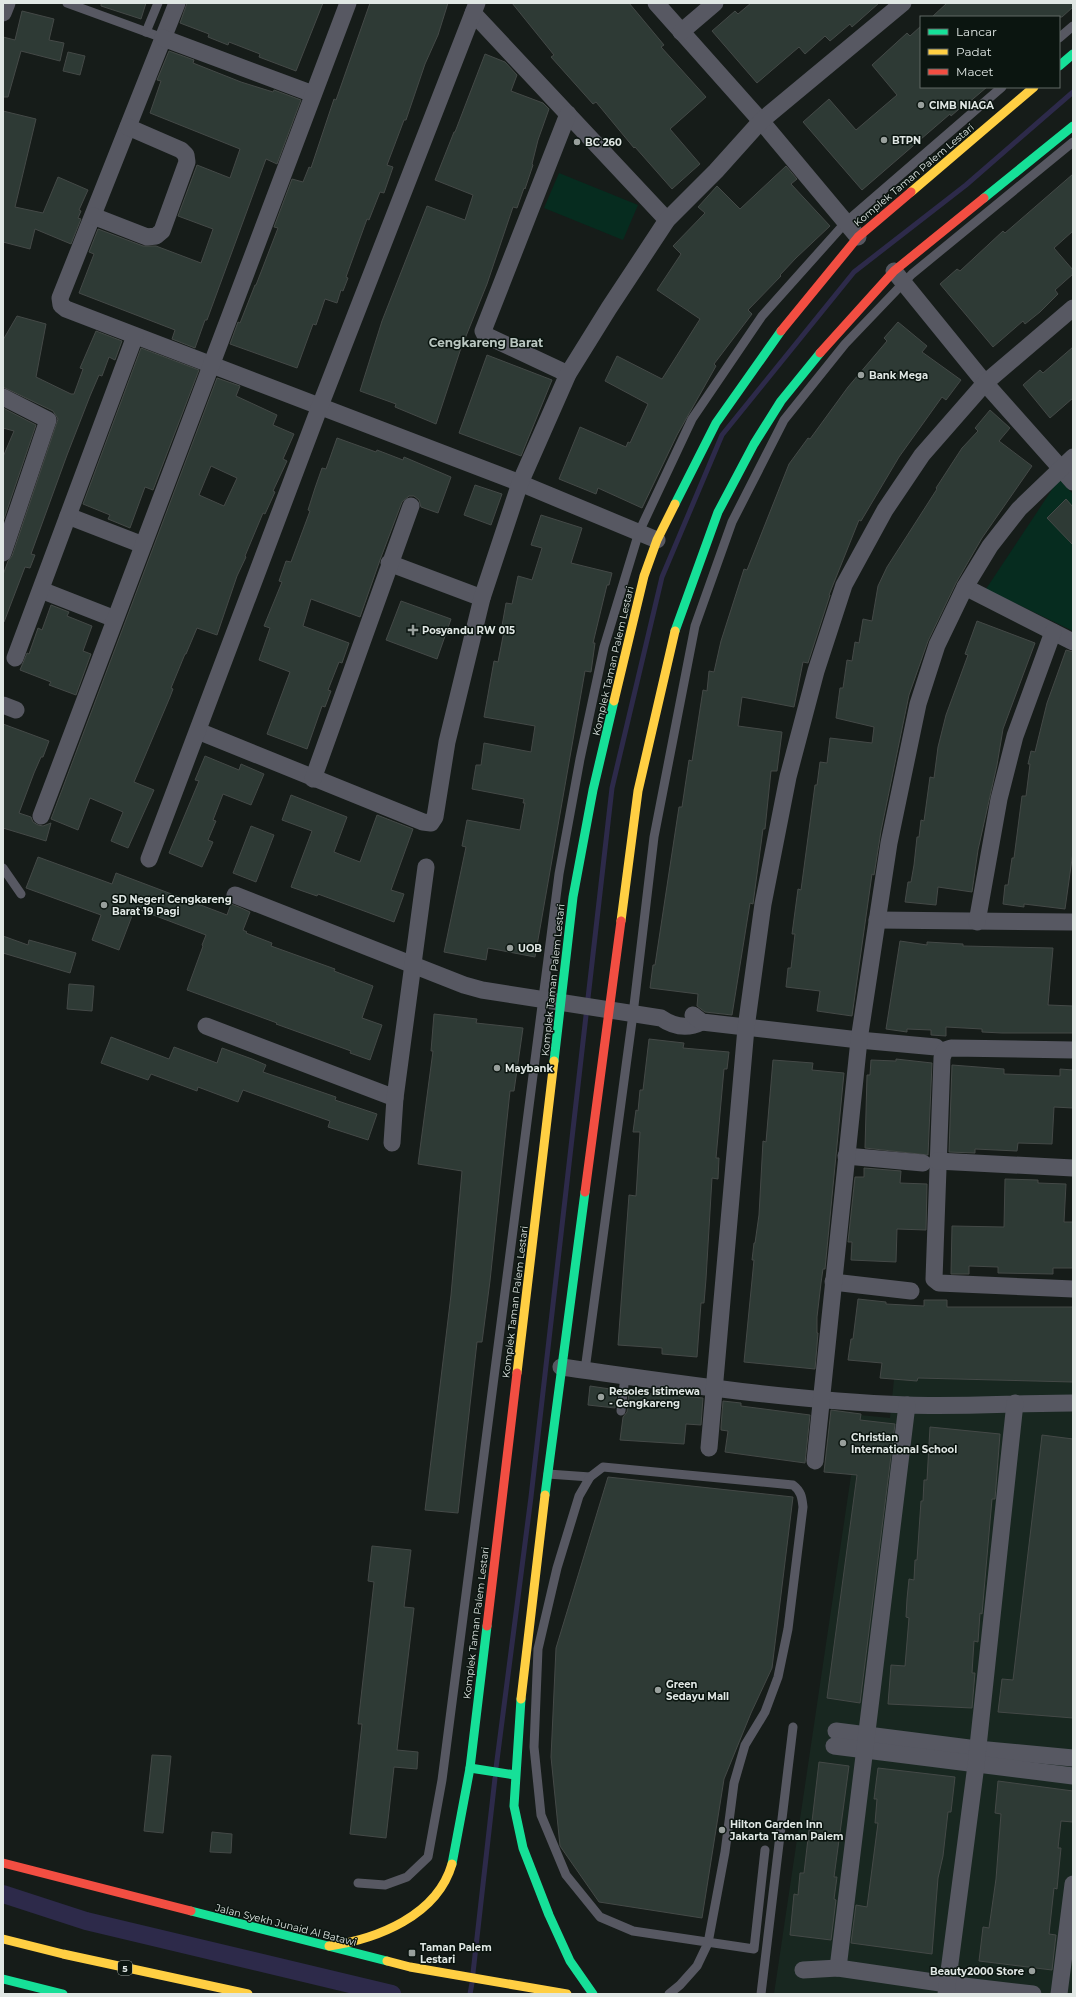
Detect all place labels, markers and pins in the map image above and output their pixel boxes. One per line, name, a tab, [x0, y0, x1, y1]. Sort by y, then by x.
place label: CIMB NIAGA	[929, 99, 994, 112]
marker: CIMB NIAGA	[916, 100, 926, 110]
place label: BTPN	[892, 134, 921, 147]
marker: BTPN	[879, 135, 889, 145]
place label: BC 260	[585, 136, 622, 149]
marker: BC 260	[572, 137, 582, 147]
place label: Bank Mega	[869, 369, 928, 382]
marker: Bank Mega	[856, 370, 866, 380]
marker: Posyandu RW 015	[407, 624, 419, 636]
place label: Posyandu RW 015	[422, 624, 515, 637]
place label: SD Negeri Cengkareng Barat 19 Pagi	[112, 893, 232, 918]
marker: SD Negeri Cengkareng Barat 19 Pagi	[99, 900, 109, 910]
place label: UOB	[518, 942, 542, 955]
marker: UOB	[505, 943, 515, 953]
place label: Maybank	[505, 1062, 553, 1075]
marker: Maybank	[492, 1063, 502, 1073]
place label: Resoles Istimewa - Cengkareng	[609, 1385, 700, 1410]
marker: Resoles Istimewa - Cengkareng	[596, 1392, 606, 1402]
place label: Christian International School	[851, 1431, 957, 1456]
marker: Christian International School	[838, 1438, 848, 1448]
place label: Green Sedayu Mall	[666, 1678, 729, 1703]
marker: Green Sedayu Mall	[653, 1685, 663, 1695]
place label: Hilton Garden Inn Jakarta Taman Palem	[729, 1818, 843, 1843]
marker: Hilton Garden Inn Jakarta Taman Palem	[717, 1825, 727, 1835]
place label: Taman Palem Lestari	[420, 1941, 492, 1966]
marker: Taman Palem Lestari	[407, 1948, 417, 1958]
place label: Beauty2000 Store	[930, 1965, 1024, 1978]
marker: Beauty2000 Store	[1027, 1966, 1037, 1976]

